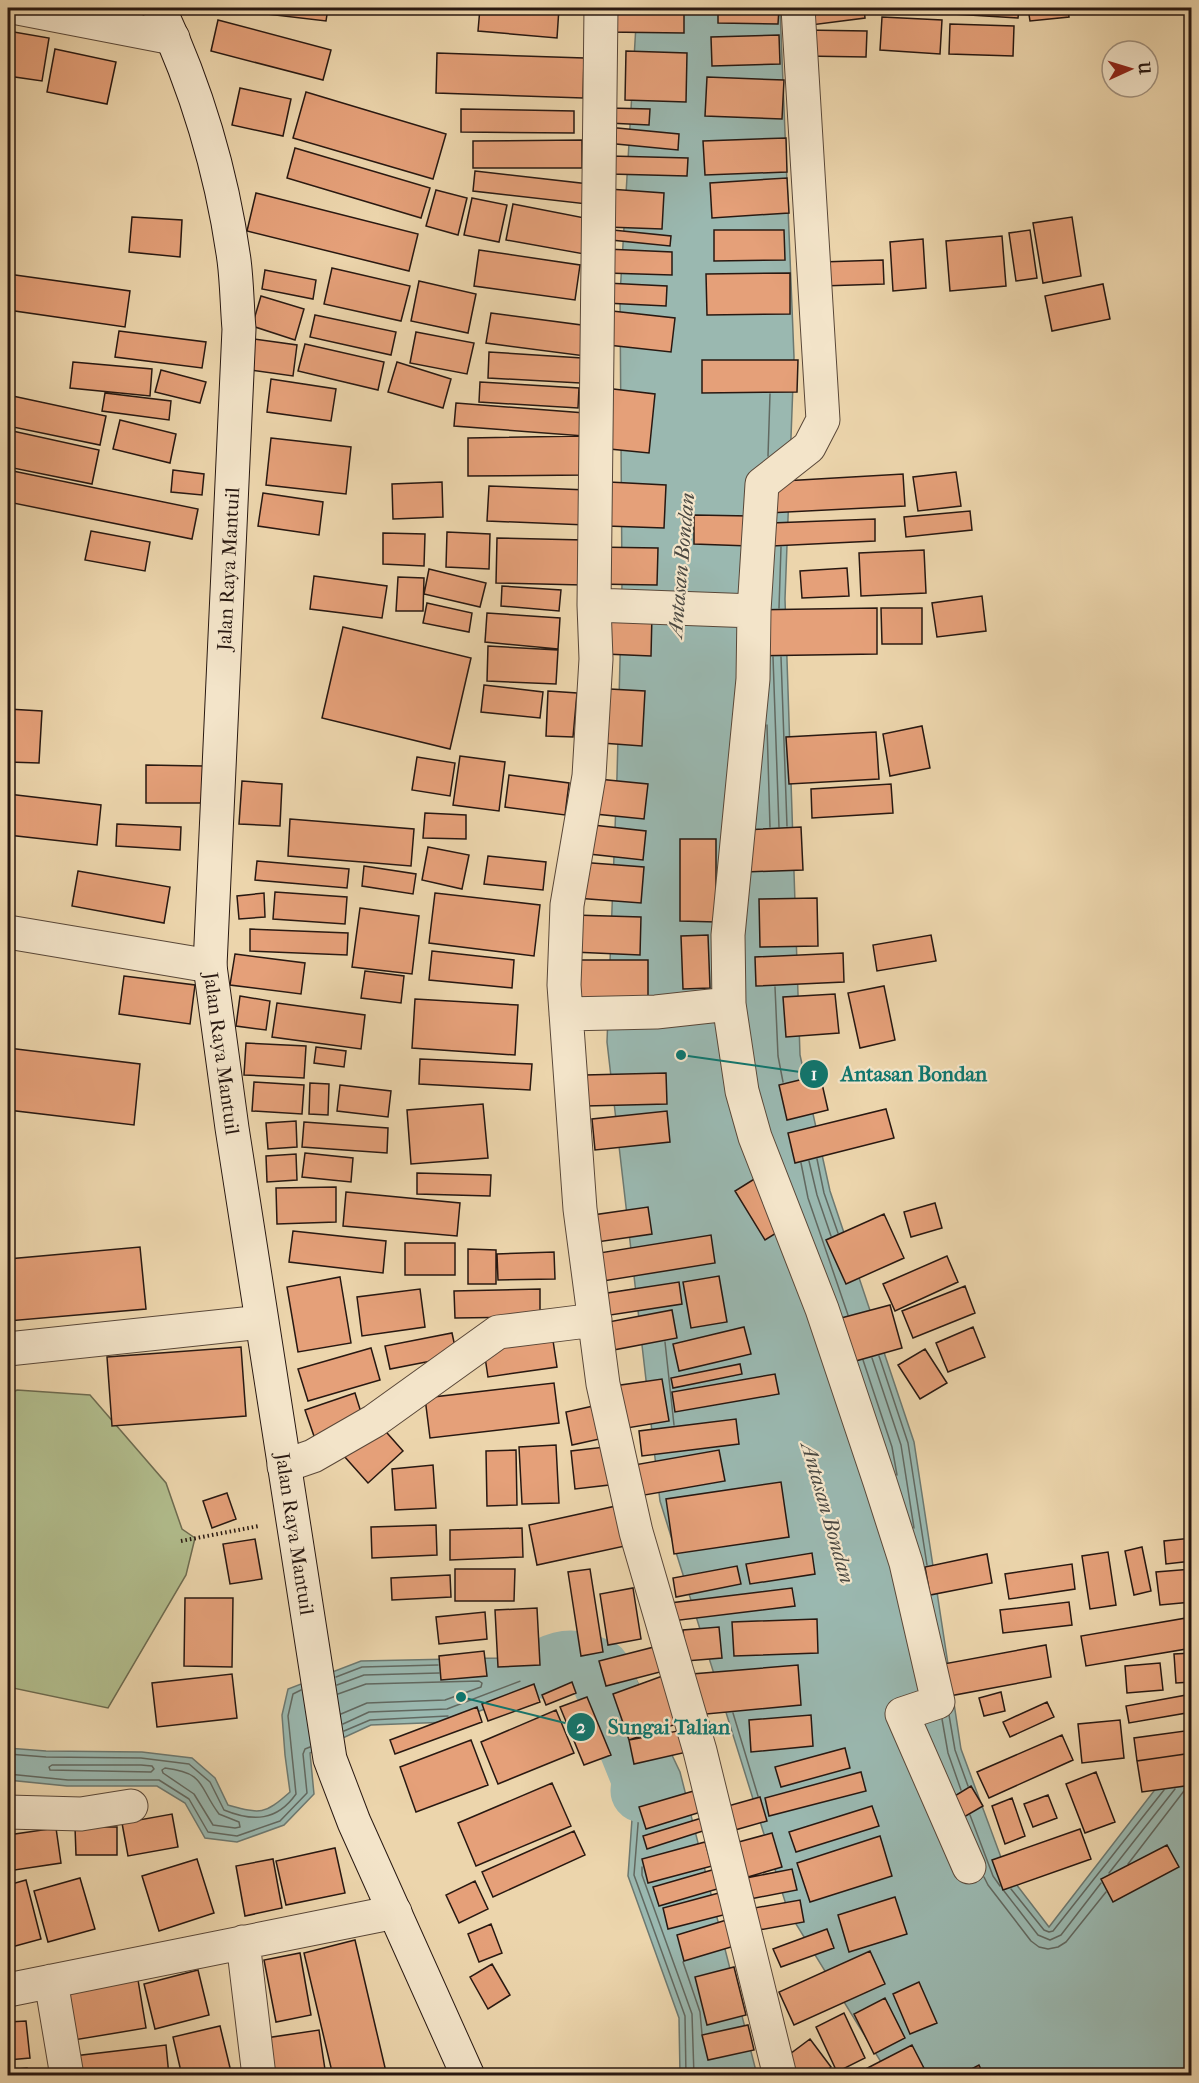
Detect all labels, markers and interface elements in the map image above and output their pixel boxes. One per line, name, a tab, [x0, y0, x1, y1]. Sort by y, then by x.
north arrow	[1100, 39, 1160, 99]
text: U	[1134, 60, 1154, 75]
street label: Jalan Raya Mantuil	[213, 486, 244, 653]
water label: Antasan Bondan	[662, 491, 699, 641]
street label: Jalan Raya Mantuil	[199, 969, 244, 1137]
callout: Antasan Bondan	[799, 1054, 1000, 1093]
text: Antasan Bondan	[839, 1062, 988, 1086]
text: 1	[811, 1064, 817, 1085]
water label: Antasan Bondan	[796, 1437, 860, 1586]
street label: Jalan Raya Mantuil	[270, 1449, 319, 1617]
callout: Sungai Talian	[566, 1708, 743, 1747]
text: Sungai Talian	[608, 1715, 731, 1739]
text: 2	[576, 1717, 586, 1738]

